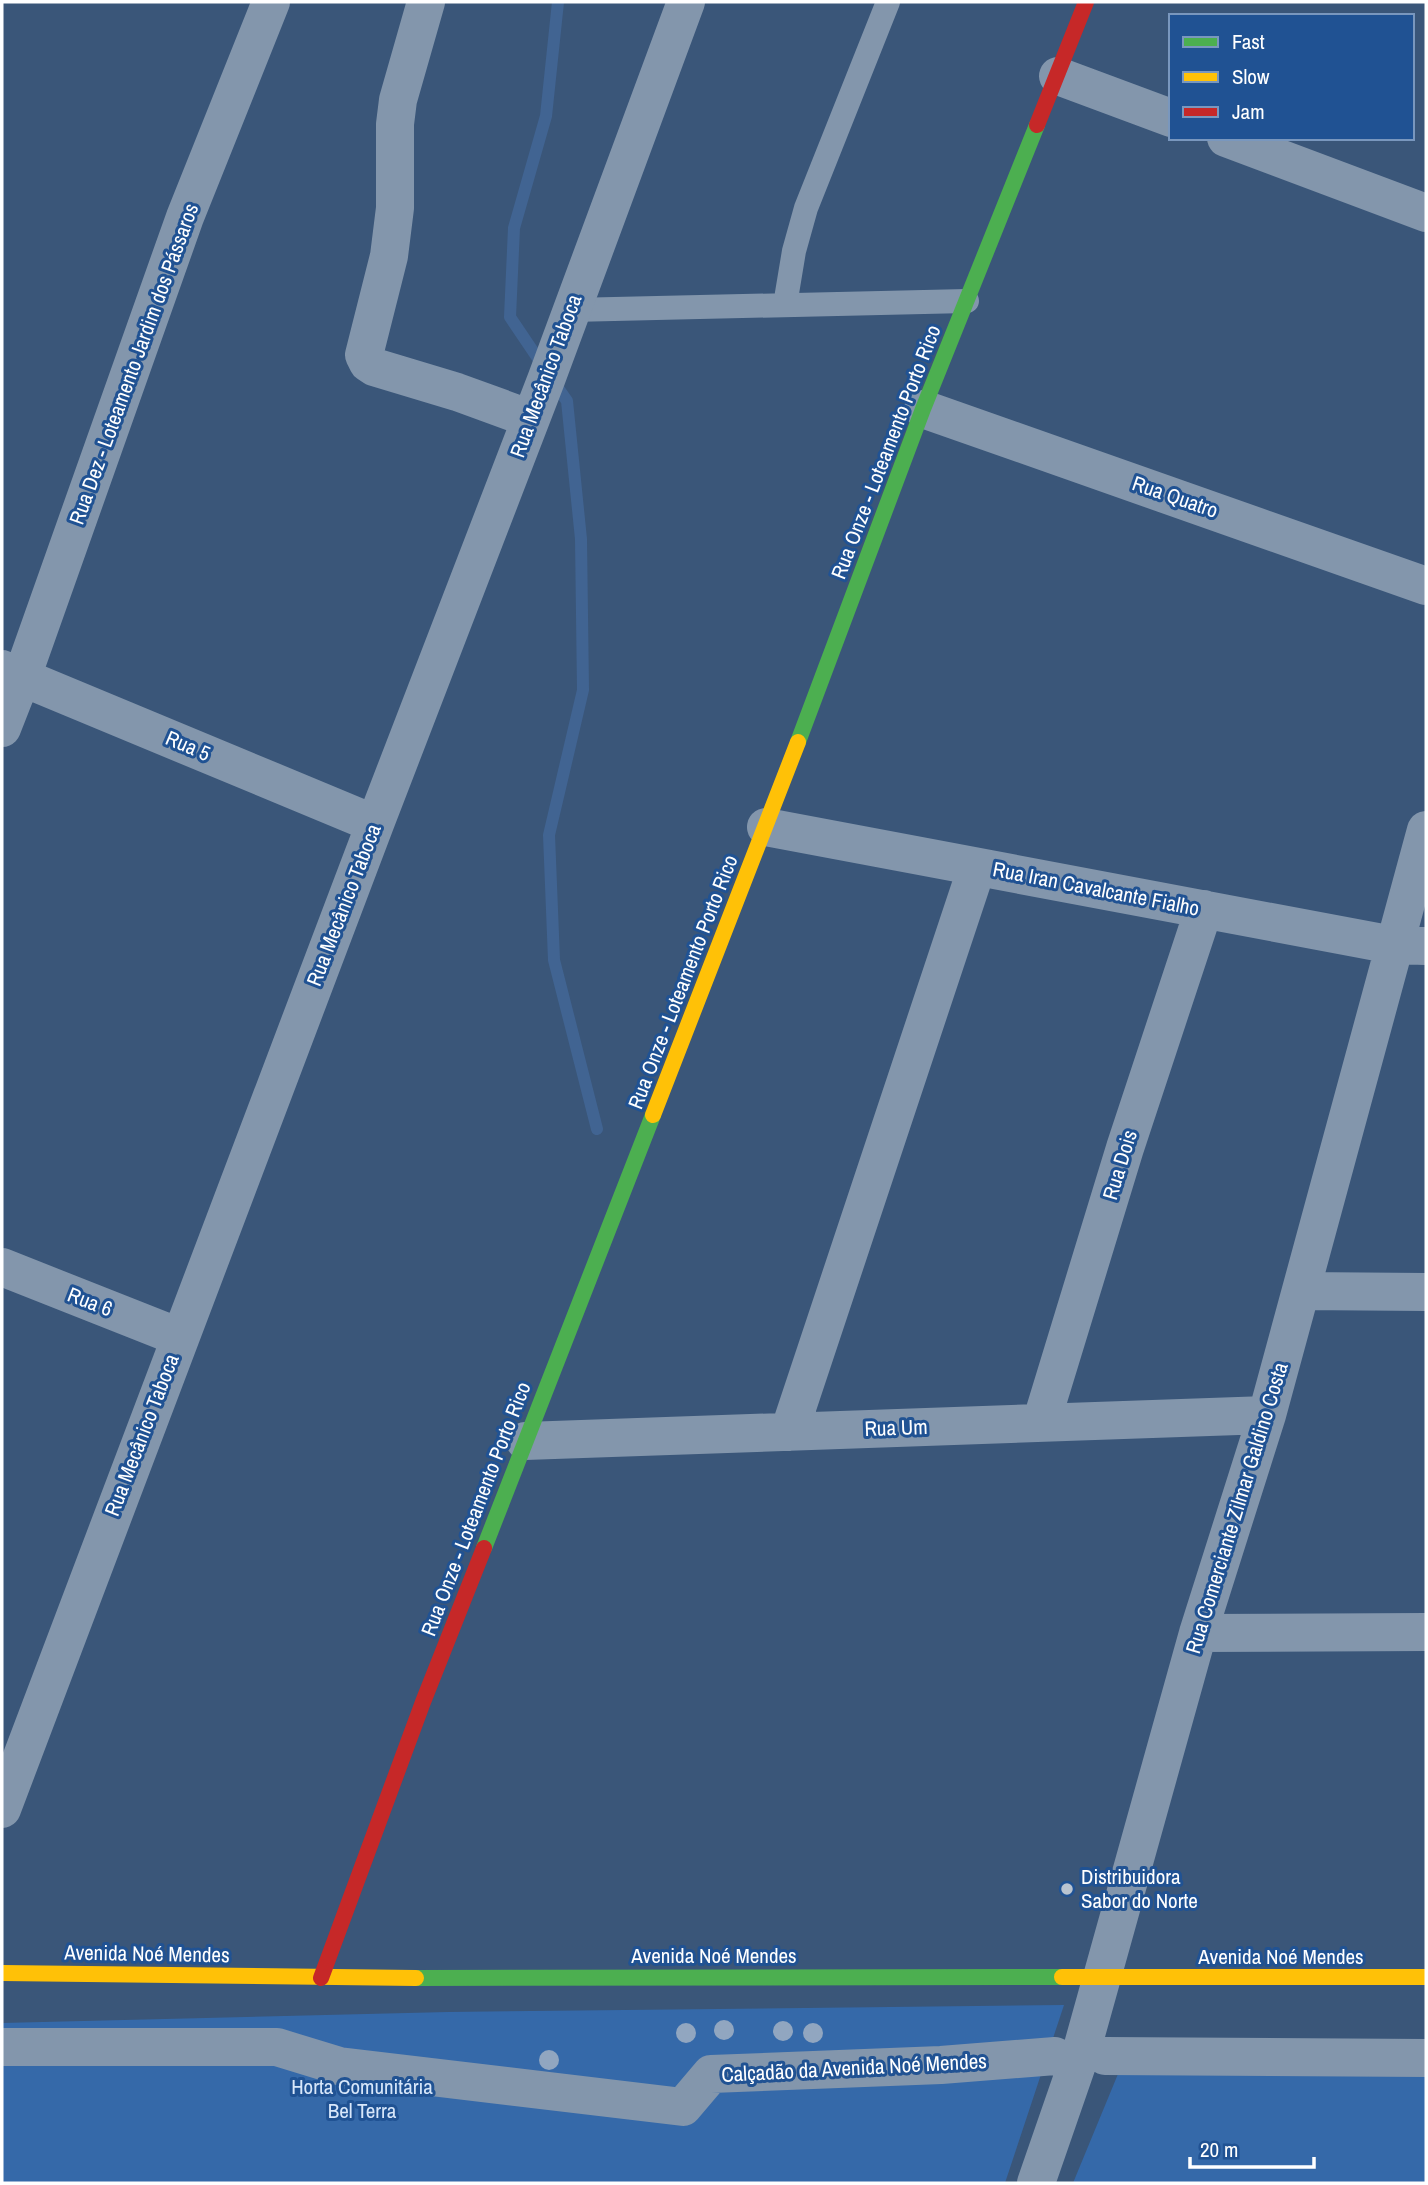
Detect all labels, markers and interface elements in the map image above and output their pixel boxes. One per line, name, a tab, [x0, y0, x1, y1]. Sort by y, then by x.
legend	[1169, 14, 1414, 140]
text: Fast	[1232, 27, 1265, 56]
text: Slow	[1232, 62, 1270, 91]
text: Jam	[1232, 97, 1265, 126]
street label: Rua Dez - Loteamento Jardim dos Pássaros	[62, 199, 205, 528]
street label: Rua Mecânico Taboca	[503, 290, 589, 461]
street label: Rua Onze - Loteamento Porto Rico	[824, 321, 947, 583]
street label: Rua Quatro	[1128, 468, 1222, 525]
street label: Rua 5	[161, 723, 215, 768]
street label: Rua Mecânico Taboca	[299, 819, 388, 990]
street label: Rua Onze - Loteamento Porto Rico	[621, 851, 744, 1113]
street label: Rua Iran Cavalcante Fialho	[990, 854, 1202, 923]
street label: Rua Dois	[1095, 1126, 1144, 1203]
street label: Rua 6	[64, 1280, 117, 1323]
street label: Rua Mecânico Taboca	[97, 1349, 186, 1520]
street label: Rua Comerciante Zilmar Galdino Costa	[1178, 1358, 1295, 1657]
street label: Rua Onze - Loteamento Porto Rico	[414, 1378, 537, 1640]
street label: Rua Um	[864, 1412, 928, 1443]
place label: Distribuidora Sabor do Norte	[1081, 1862, 1198, 1915]
marker: Distribuidora Sabor do Norte	[1059, 1881, 1075, 1897]
street label: Avenida Noé Mendes	[63, 1938, 230, 1969]
street label: Avenida Noé Mendes	[630, 1941, 797, 1970]
street label: Avenida Noé Mendes	[1197, 1942, 1364, 1971]
street label: Calçadão da Avenida Noé Mendes	[720, 2046, 987, 2089]
park label: Horta Comunitária Bel Terra	[291, 2072, 433, 2125]
scale bar	[1190, 2126, 1314, 2170]
text: 20 m	[1200, 2135, 1238, 2164]

